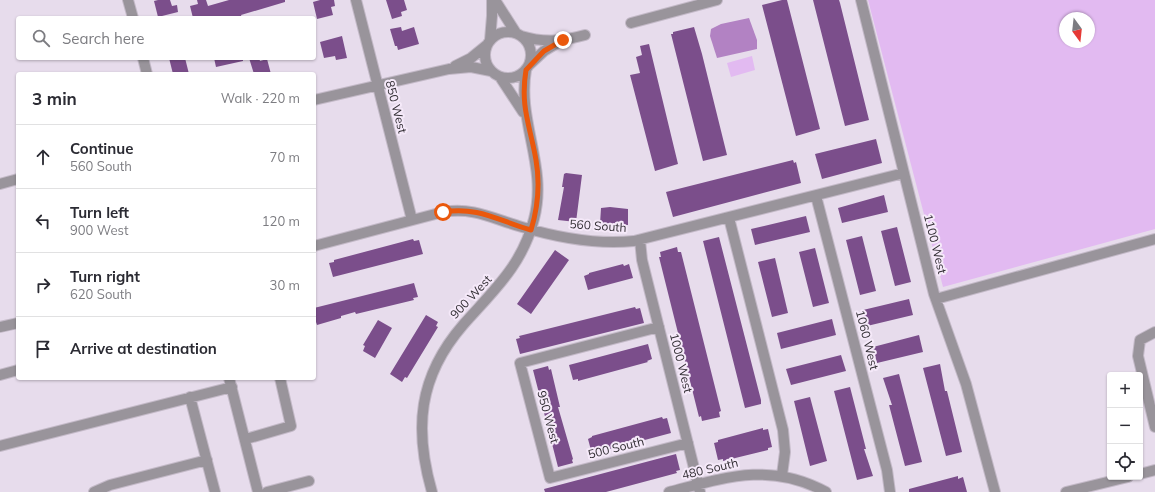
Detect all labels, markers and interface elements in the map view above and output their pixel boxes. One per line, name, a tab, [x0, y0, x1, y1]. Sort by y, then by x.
north arrow	[1059, 12, 1095, 48]
search box	[16, 16, 316, 60]
icon: search	[30, 27, 52, 49]
text: Search here	[62, 29, 144, 48]
route end	[554, 31, 572, 49]
street label: 850 West	[383, 79, 410, 135]
text: 3 min	[32, 88, 77, 109]
text: Walk · 220 m	[221, 90, 300, 106]
text: Continue	[70, 139, 133, 158]
icon: ahead	[32, 146, 54, 168]
text: 70 m	[270, 149, 300, 165]
text: 560 South	[70, 158, 132, 174]
text: Turn left	[70, 203, 129, 222]
route start	[434, 203, 452, 221]
icon: left	[32, 210, 54, 232]
street label: 1100 West	[921, 212, 950, 275]
text: 120 m	[262, 213, 300, 229]
street label: 560 South	[569, 216, 627, 235]
text: 900 West	[70, 222, 129, 238]
text: Turn right	[70, 267, 140, 286]
street label: 900 West	[447, 272, 495, 322]
icon: right	[32, 274, 54, 296]
text: 30 m	[270, 277, 300, 293]
text: 620 South	[70, 286, 132, 302]
street label: 1060 West	[853, 308, 882, 371]
street label: 1000 West	[667, 331, 696, 394]
icon: arrive	[32, 338, 54, 360]
text: Arrive at destination	[70, 339, 217, 358]
map controls	[1107, 372, 1143, 480]
button: +	[1107, 372, 1143, 408]
street label: 950 West	[534, 389, 563, 445]
button: −	[1107, 408, 1143, 444]
street label: 500 South	[586, 433, 645, 462]
button: locate	[1107, 444, 1143, 480]
street label: 480 South	[680, 455, 739, 482]

